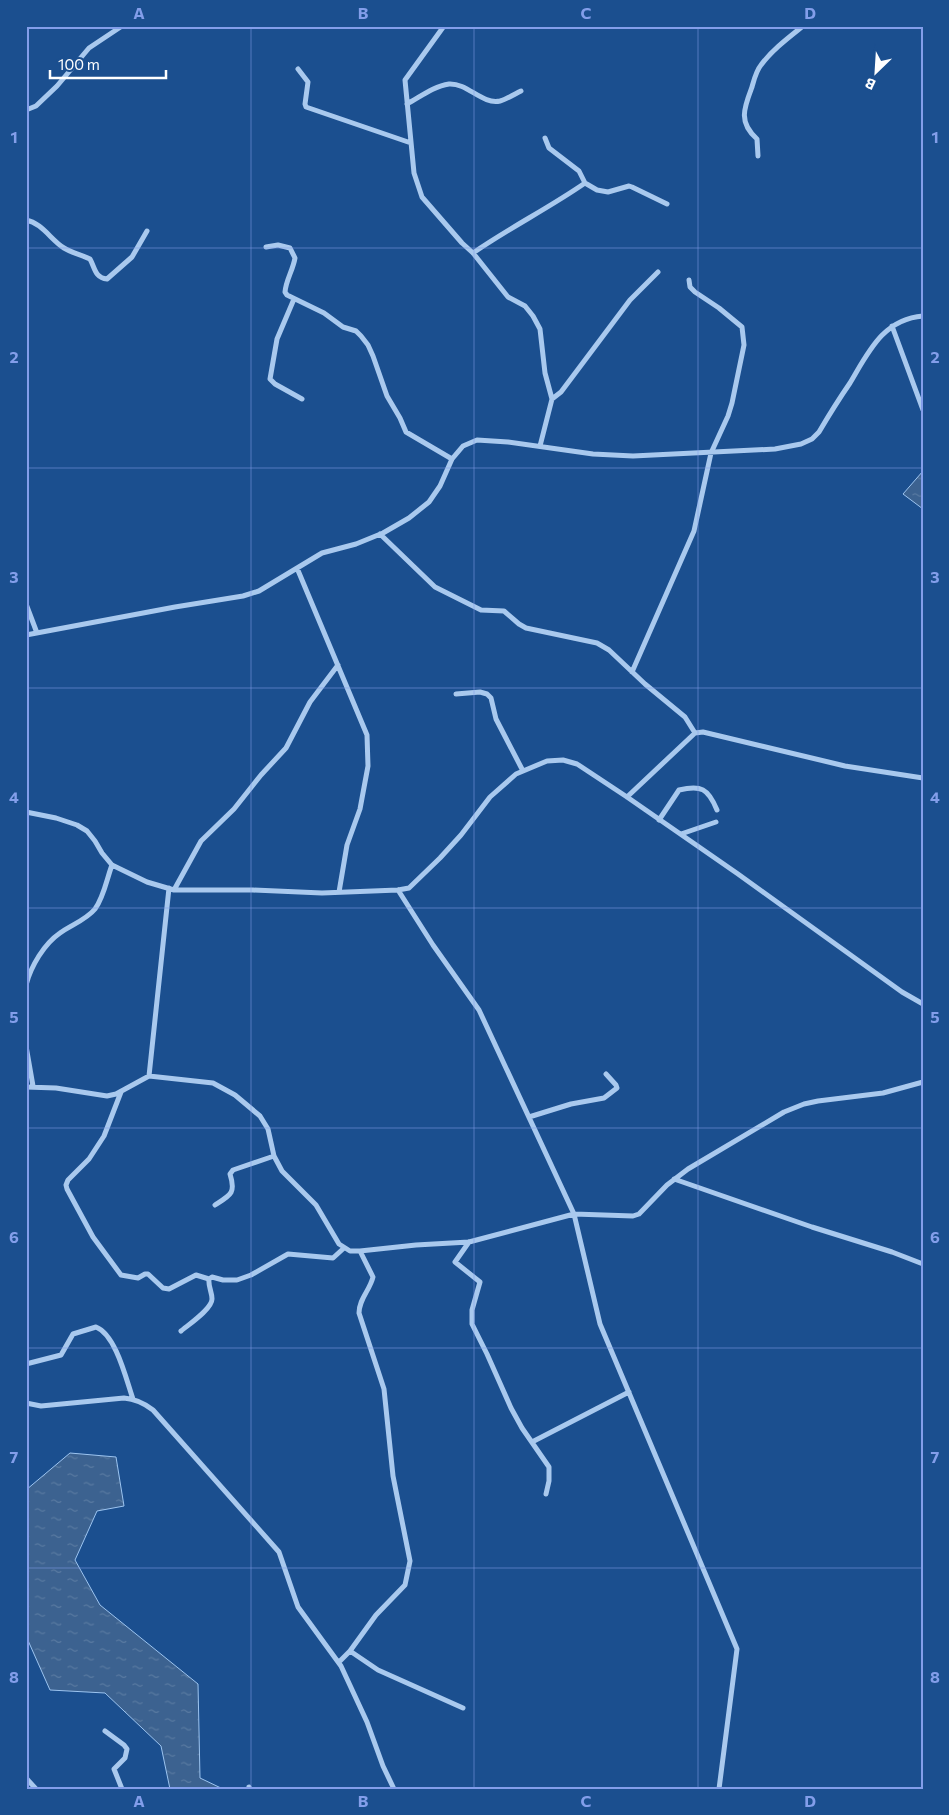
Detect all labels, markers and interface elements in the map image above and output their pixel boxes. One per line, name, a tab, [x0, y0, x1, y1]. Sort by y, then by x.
text: A	[133, 3, 145, 22]
text: B	[358, 3, 369, 22]
text: C	[581, 3, 592, 22]
text: D	[804, 3, 816, 22]
scale bar	[50, 48, 166, 80]
north arrow	[852, 48, 902, 98]
text: 100 m	[58, 55, 100, 73]
text: B	[862, 75, 878, 94]
text: 1	[10, 127, 18, 146]
text: 1	[931, 127, 939, 146]
text: 2	[9, 347, 19, 366]
text: 2	[930, 347, 940, 366]
text: 3	[9, 567, 19, 586]
text: 3	[930, 567, 940, 586]
text: 4	[9, 787, 19, 806]
text: 4	[930, 787, 940, 806]
text: 5	[9, 1007, 19, 1026]
text: 5	[930, 1007, 940, 1026]
text: 6	[9, 1227, 19, 1246]
text: 6	[930, 1227, 940, 1246]
text: 7	[10, 1447, 19, 1466]
text: 7	[931, 1447, 940, 1466]
text: 8	[9, 1667, 19, 1686]
text: 8	[930, 1667, 940, 1686]
text: A	[133, 1791, 145, 1810]
text: B	[358, 1791, 369, 1810]
text: C	[581, 1791, 592, 1810]
text: D	[804, 1791, 816, 1810]

